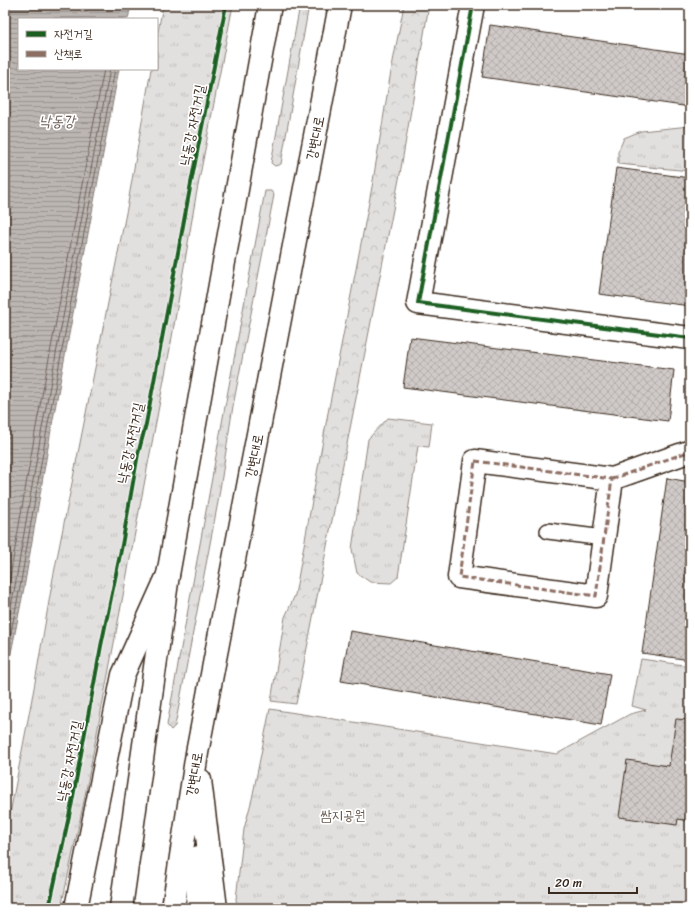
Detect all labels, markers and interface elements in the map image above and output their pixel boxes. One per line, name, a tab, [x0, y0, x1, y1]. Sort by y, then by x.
legend	[18, 18, 158, 70]
text: 자전거길	[54, 23, 93, 45]
text: 산책로	[54, 43, 83, 65]
street label: 낙동강 자전거길	[172, 81, 213, 168]
water label: 낙동강	[39, 108, 77, 134]
street label: 강변대로	[299, 114, 332, 163]
street label: 낙동강 자전거길	[110, 399, 151, 486]
street label: 강변대로	[238, 432, 271, 481]
street label: 낙동강 자전거길	[49, 717, 90, 804]
street label: 강변대로	[179, 750, 210, 798]
park label: 쌈지공원	[320, 803, 366, 828]
scale bar	[549, 869, 637, 895]
text: 20 m	[555, 872, 582, 894]

